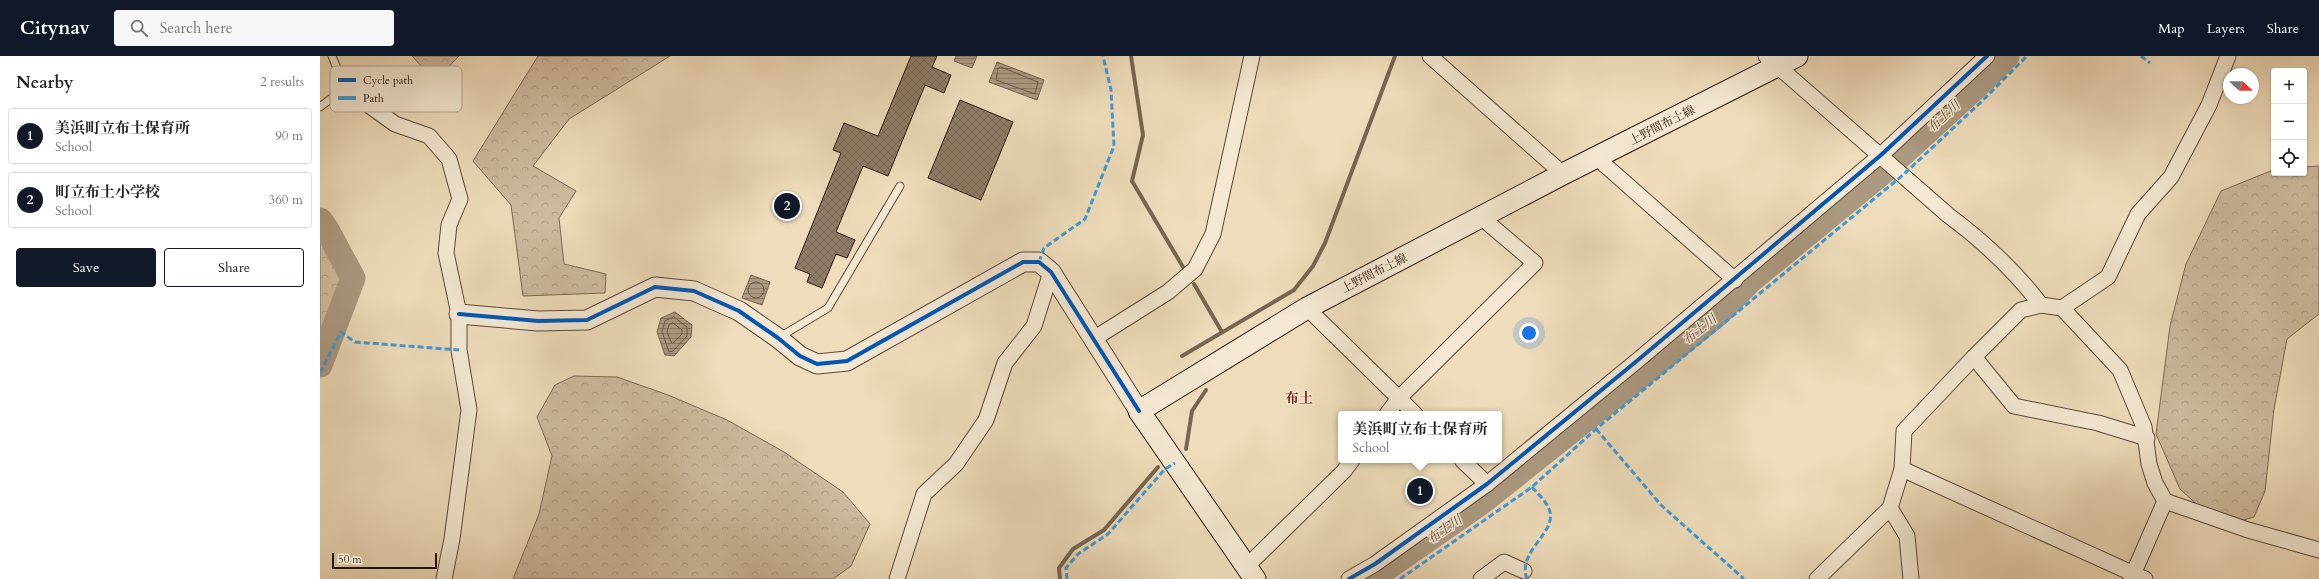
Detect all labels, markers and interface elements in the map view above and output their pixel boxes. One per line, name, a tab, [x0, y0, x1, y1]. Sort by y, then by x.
search box	[114, 10, 394, 46]
text: Citynav	[20, 15, 90, 41]
icon: search	[128, 17, 150, 39]
text: Search here	[160, 18, 233, 38]
text: Map	[2158, 19, 2185, 38]
text: Layers	[2207, 19, 2245, 38]
text: Share	[2267, 19, 2299, 38]
legend	[330, 66, 462, 112]
north arrow	[2223, 68, 2259, 104]
map controls	[2271, 68, 2307, 176]
button: +	[2271, 68, 2307, 104]
text: Nearby	[16, 71, 73, 94]
text: 2 results	[260, 73, 304, 91]
text: Cycle path	[363, 73, 413, 88]
text: Path	[363, 91, 384, 106]
water label: 布土川	[1923, 95, 1966, 137]
street label: 上野間布土線	[1626, 102, 1698, 148]
button: −	[2271, 104, 2307, 140]
text: 美浜町立布土保育所	[55, 118, 190, 138]
text: 1	[27, 127, 33, 145]
text: 90 m	[275, 127, 303, 145]
text: School	[55, 138, 92, 156]
button: locate	[2271, 140, 2307, 176]
text: 町立布土小学校	[55, 182, 160, 202]
text: 2	[27, 191, 33, 209]
text: 360 m	[269, 191, 303, 209]
pin: 2	[774, 191, 800, 221]
text: School	[55, 202, 92, 220]
button: Save	[16, 248, 156, 287]
button: Share	[164, 248, 304, 287]
street label: 上野間布土線	[1338, 250, 1410, 296]
water label: 布土川	[1679, 309, 1722, 349]
your location	[1519, 323, 1539, 343]
district label: 布土	[1285, 389, 1313, 408]
popup	[1338, 411, 1502, 463]
text: 美浜町立布土保育所	[1352, 419, 1488, 439]
text: School	[1352, 439, 1389, 457]
pin: 1	[1407, 476, 1433, 506]
water label: 布土川	[1423, 510, 1467, 548]
scale bar	[332, 551, 437, 570]
text: 50 m	[338, 552, 362, 567]

